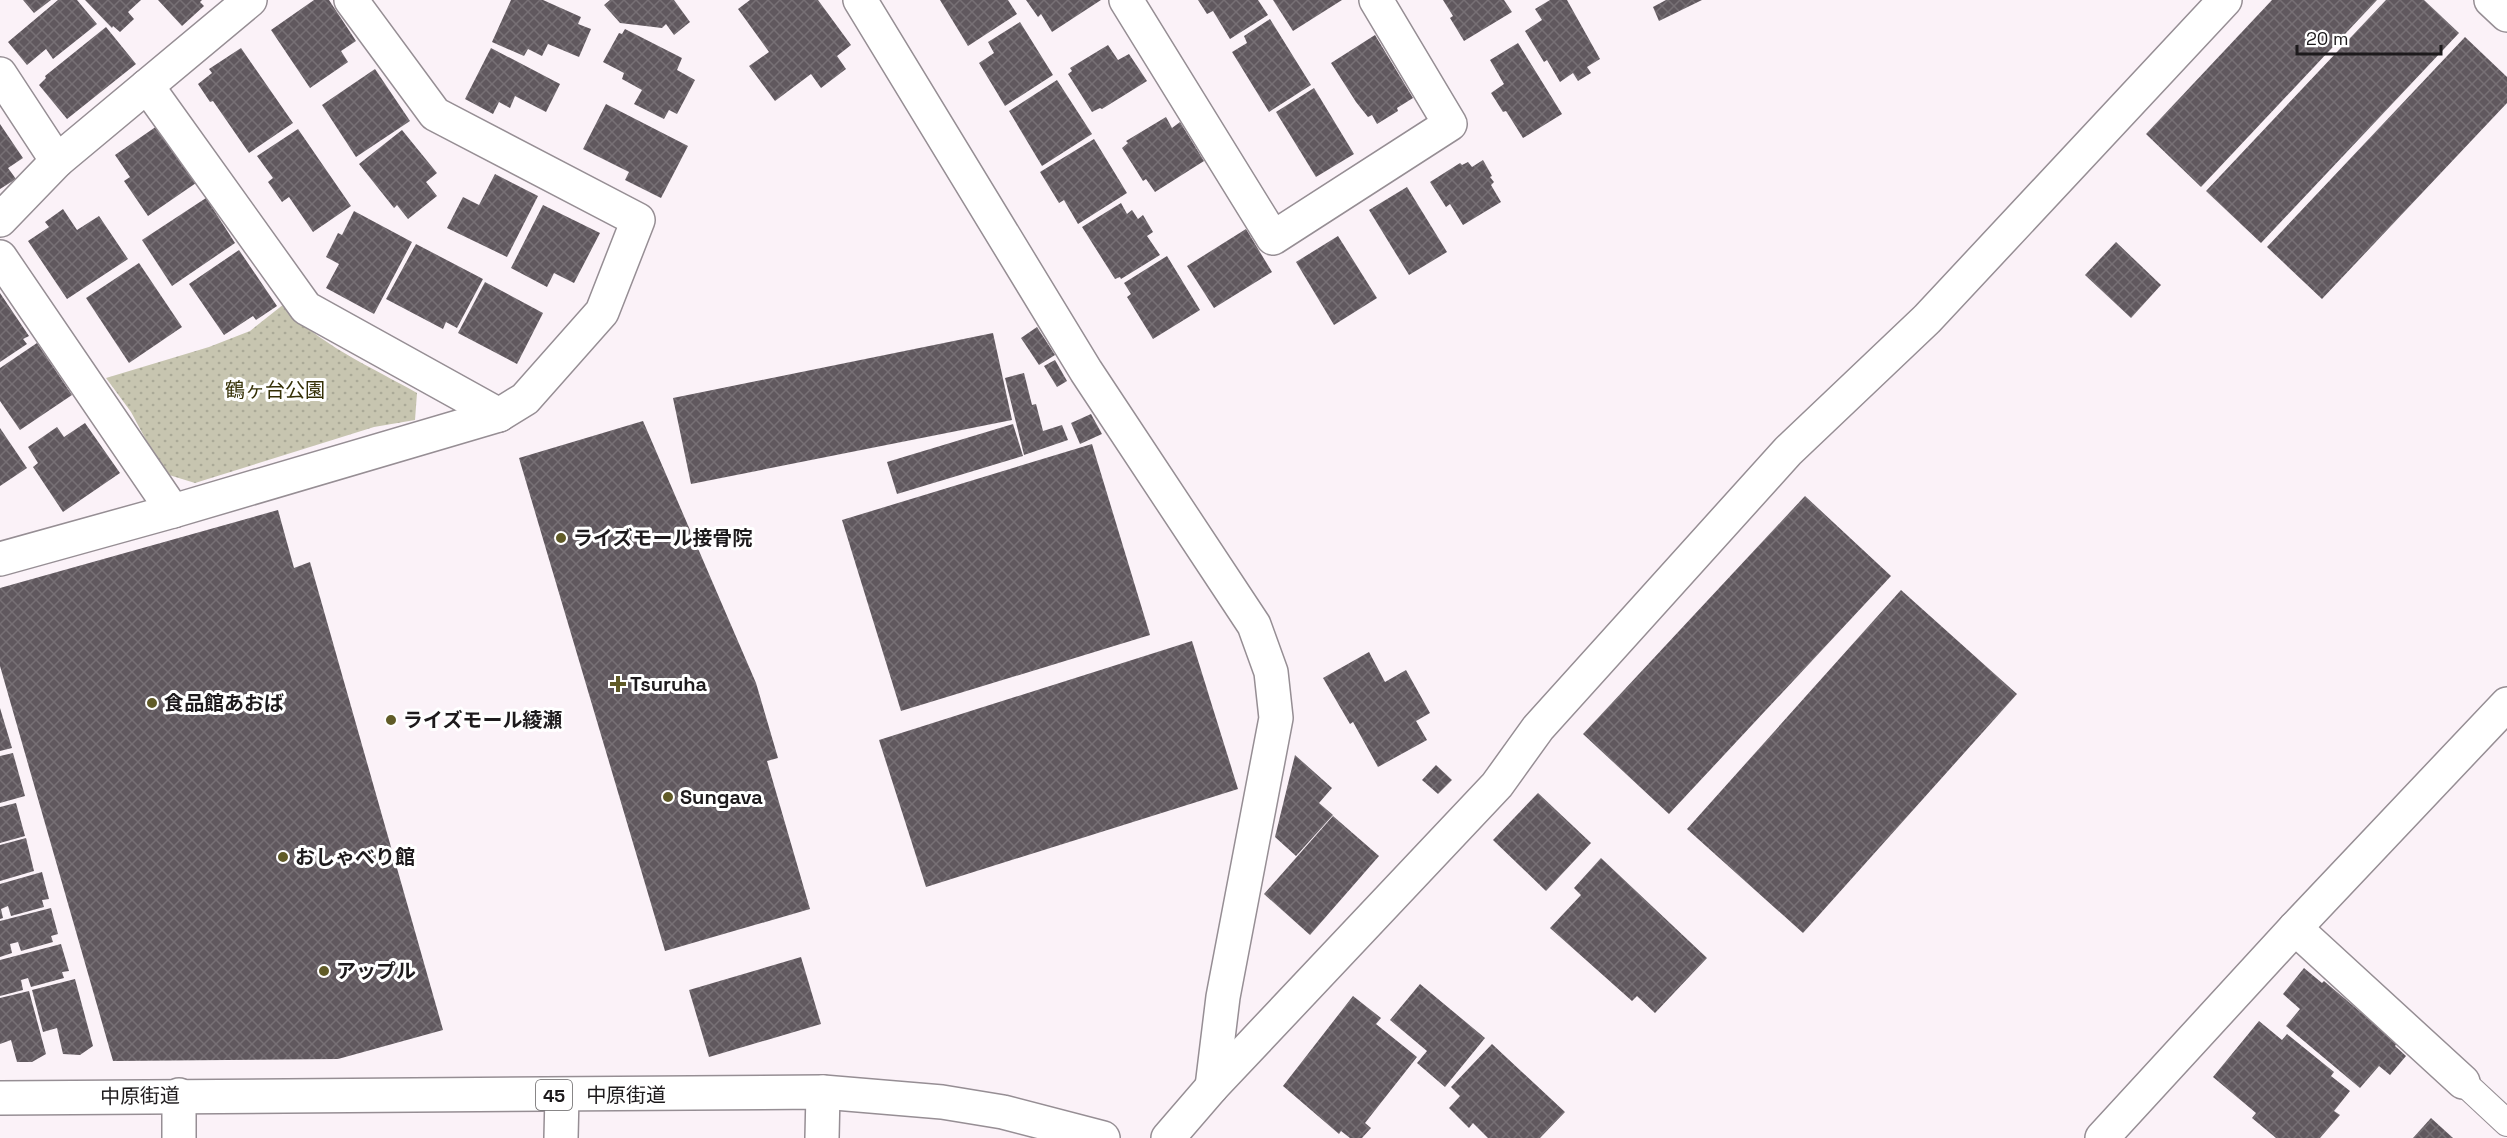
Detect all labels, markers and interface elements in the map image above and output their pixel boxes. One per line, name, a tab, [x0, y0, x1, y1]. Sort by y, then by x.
scale bar	[2297, 18, 2441, 56]
text: 20 m	[2306, 27, 2349, 50]
park label: 鶴ヶ台公園	[225, 377, 325, 403]
place label: ライズモール接骨院	[573, 525, 752, 551]
marker: ライズモール接骨院	[554, 531, 568, 545]
place label: Tsuruha	[630, 671, 708, 697]
marker: Tsuruha	[611, 677, 625, 691]
place label: 食品館あおば	[164, 690, 284, 716]
marker: 食品館あおば	[145, 696, 159, 710]
place label: ライズモール綾瀬	[403, 707, 562, 733]
marker: ライズモール綾瀬	[384, 713, 398, 727]
place label: Sungava	[680, 784, 763, 810]
marker: Sungava	[661, 790, 675, 804]
place label: おしゃべり館	[295, 844, 415, 870]
marker: おしゃべり館	[276, 850, 290, 864]
place label: アップル	[336, 958, 416, 984]
marker: アップル	[317, 964, 331, 978]
road number: 45	[536, 1080, 572, 1110]
street label: 中原街道	[100, 1082, 180, 1110]
street label: 中原街道	[586, 1082, 666, 1108]

